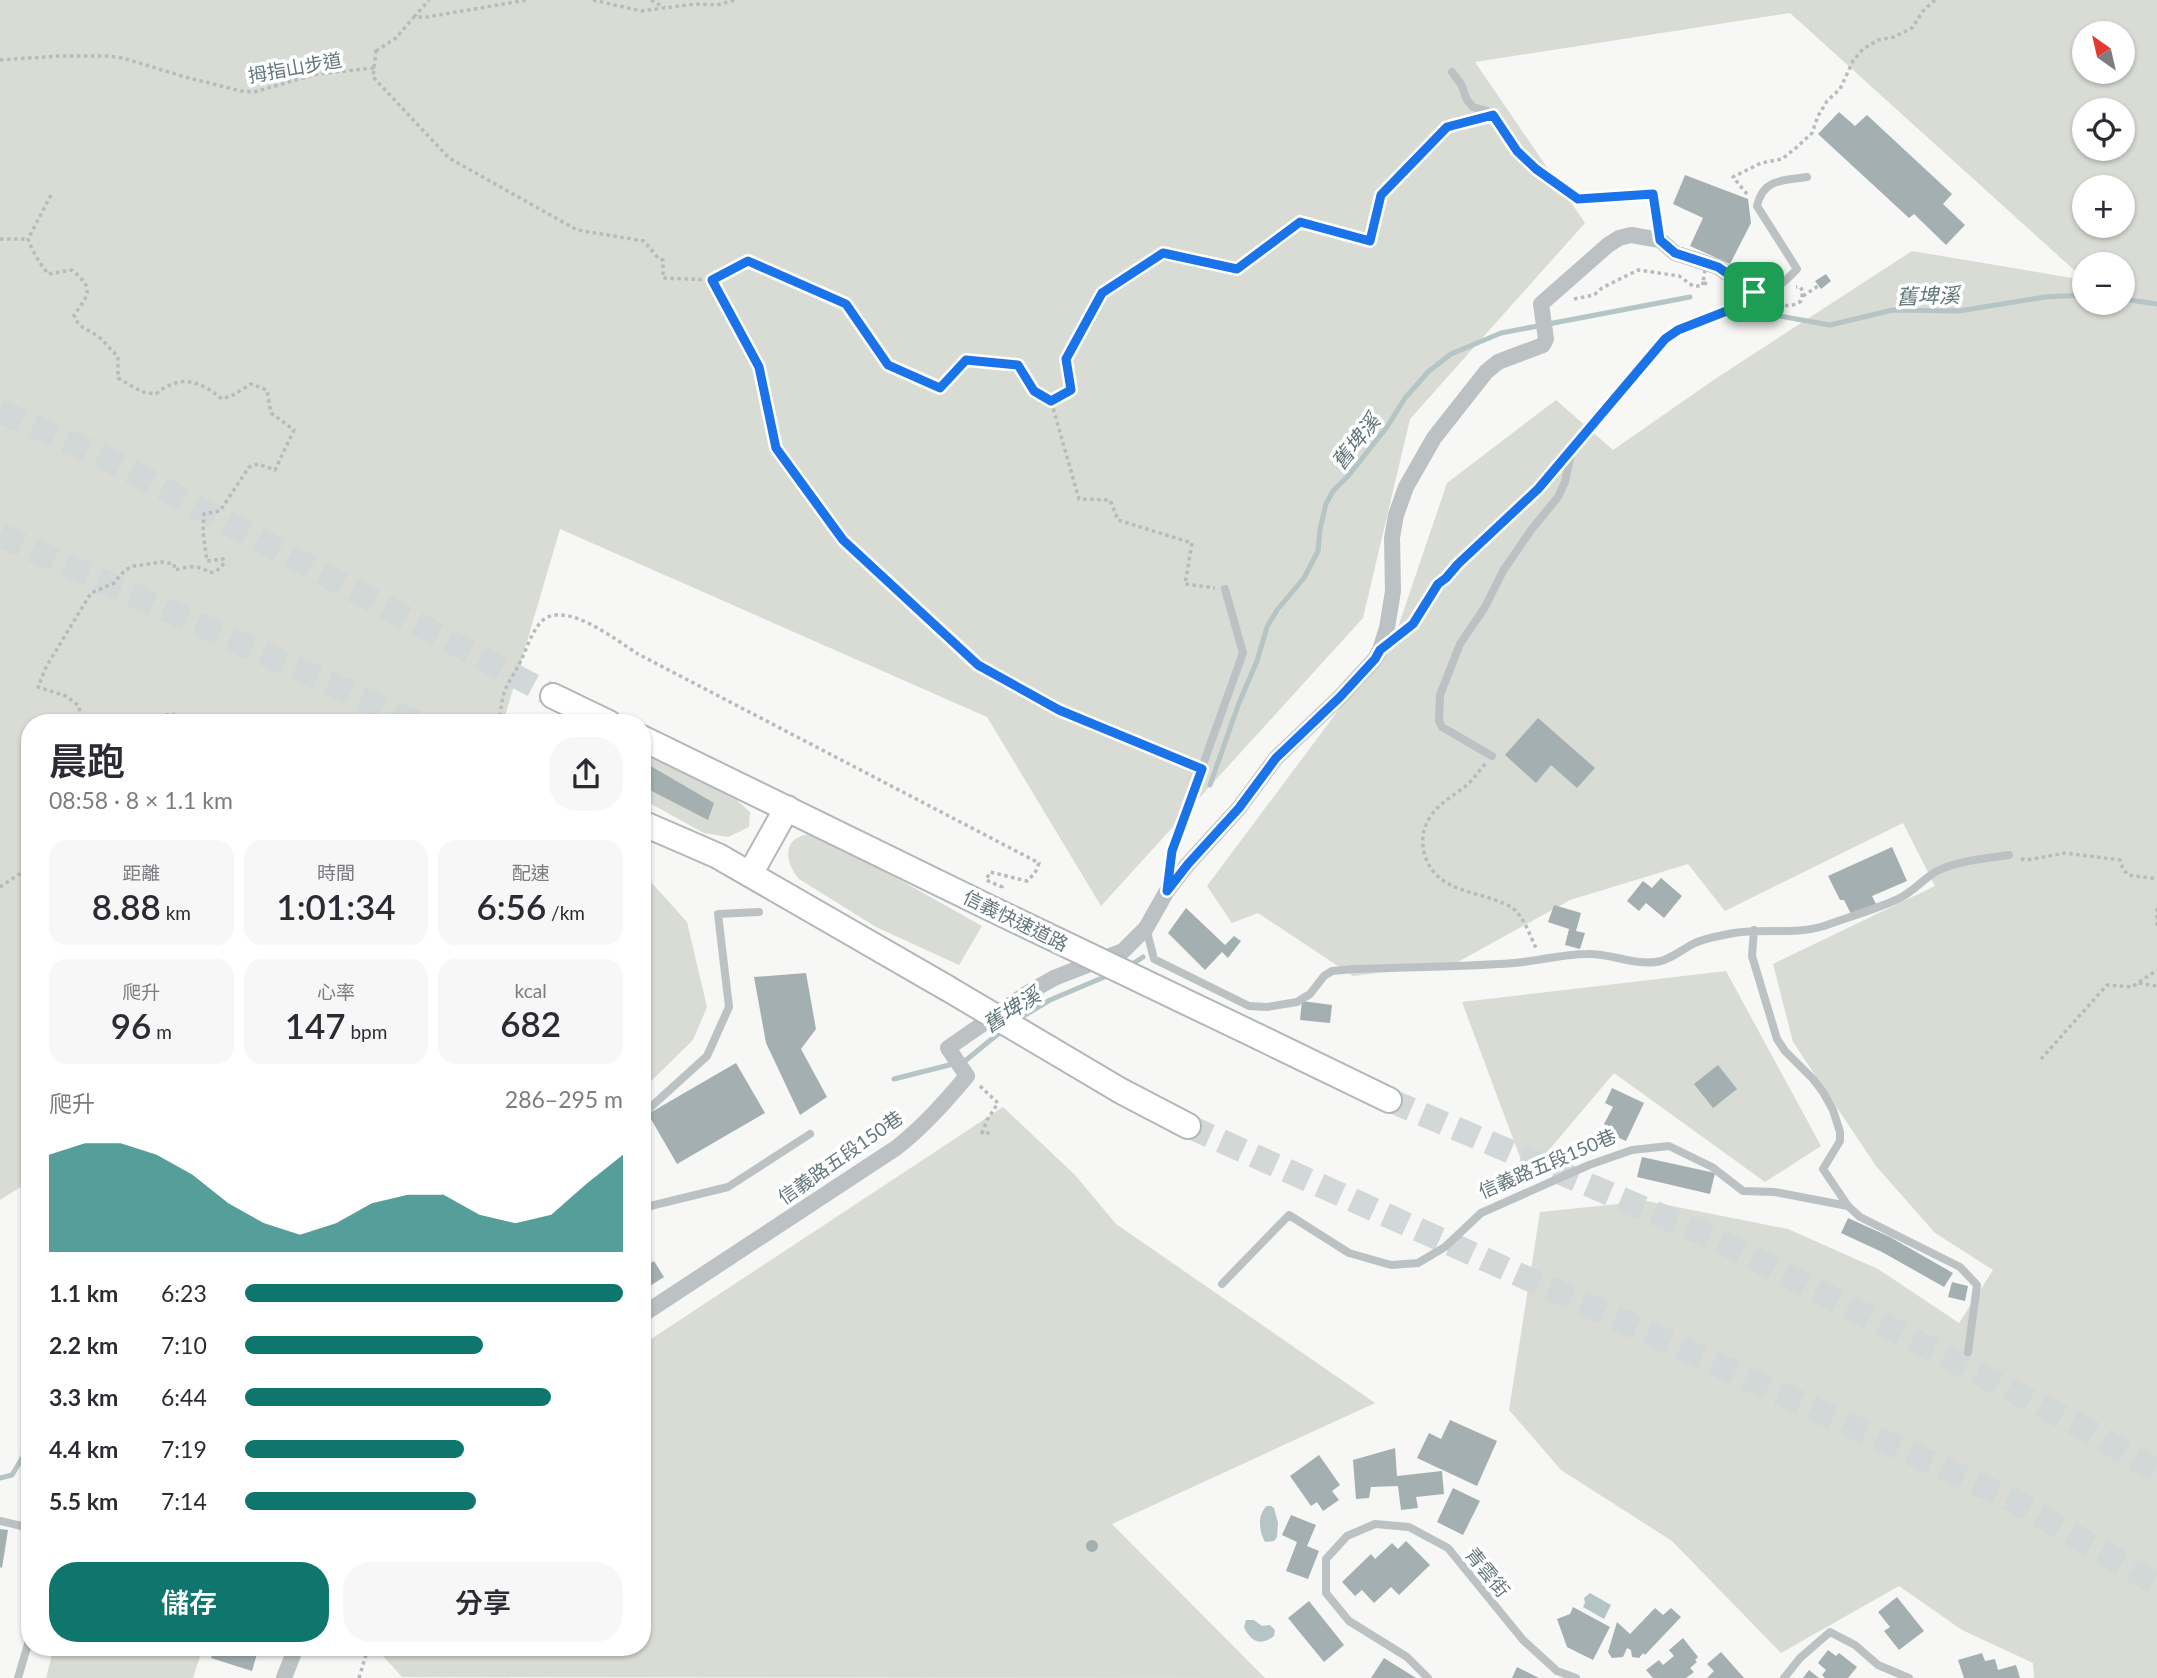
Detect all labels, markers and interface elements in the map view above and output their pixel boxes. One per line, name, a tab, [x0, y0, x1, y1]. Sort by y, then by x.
north arrow	[2072, 21, 2135, 84]
map controls	[2072, 21, 2135, 315]
street label: 拇指山步道	[246, 47, 344, 87]
button: locate	[2072, 98, 2135, 161]
button: +	[2072, 175, 2135, 238]
button: −	[2072, 252, 2135, 315]
pin	[1724, 262, 1784, 322]
icon: arrive	[1735, 273, 1773, 311]
water label: 舊埤溪	[1896, 281, 1963, 309]
water label: 舊埤溪	[1326, 406, 1386, 474]
text: 晨跑	[49, 737, 125, 783]
button: share	[549, 737, 623, 811]
text: 08:58 · 8 × 1.1 km	[49, 786, 233, 814]
text: 距離	[122, 861, 160, 884]
text: 時間	[317, 861, 355, 884]
text: 配速	[512, 861, 550, 884]
text: 8.88	[92, 885, 161, 927]
text: 1:01:34	[276, 885, 396, 927]
text: 6:56	[476, 885, 546, 927]
street label: 信義快速道路	[960, 885, 1072, 955]
text: km	[161, 901, 191, 924]
text: /km	[546, 901, 585, 924]
text: kcal	[515, 979, 547, 1002]
text: 爬升	[122, 980, 160, 1003]
text: 心率	[317, 980, 355, 1003]
water label: 舊埤溪	[978, 980, 1047, 1037]
text: 682	[500, 1002, 561, 1044]
text: 96	[111, 1004, 151, 1046]
text: 147	[285, 1004, 346, 1046]
text: m	[151, 1020, 172, 1043]
text: bpm	[346, 1020, 387, 1043]
text: 286–295 m	[505, 1085, 623, 1113]
text: 爬升	[49, 1089, 95, 1117]
street label: 信義路五段150巷	[773, 1105, 907, 1209]
street label: 信義路五段150巷	[1475, 1124, 1619, 1202]
text: 1.1 km	[49, 1279, 118, 1307]
text: 6:23	[161, 1279, 207, 1307]
text: 2.2 km	[49, 1331, 118, 1359]
text: 7:10	[161, 1331, 207, 1359]
text: 3.3 km	[49, 1383, 118, 1411]
text: 6:44	[161, 1383, 207, 1411]
text: 4.4 km	[49, 1435, 118, 1463]
text: 7:19	[161, 1435, 207, 1463]
text: 5.5 km	[49, 1487, 118, 1515]
text: 7:14	[161, 1487, 207, 1515]
street label: 青雲街	[1461, 1543, 1515, 1601]
button: 儲存	[49, 1562, 329, 1642]
button: 分享	[343, 1562, 623, 1642]

